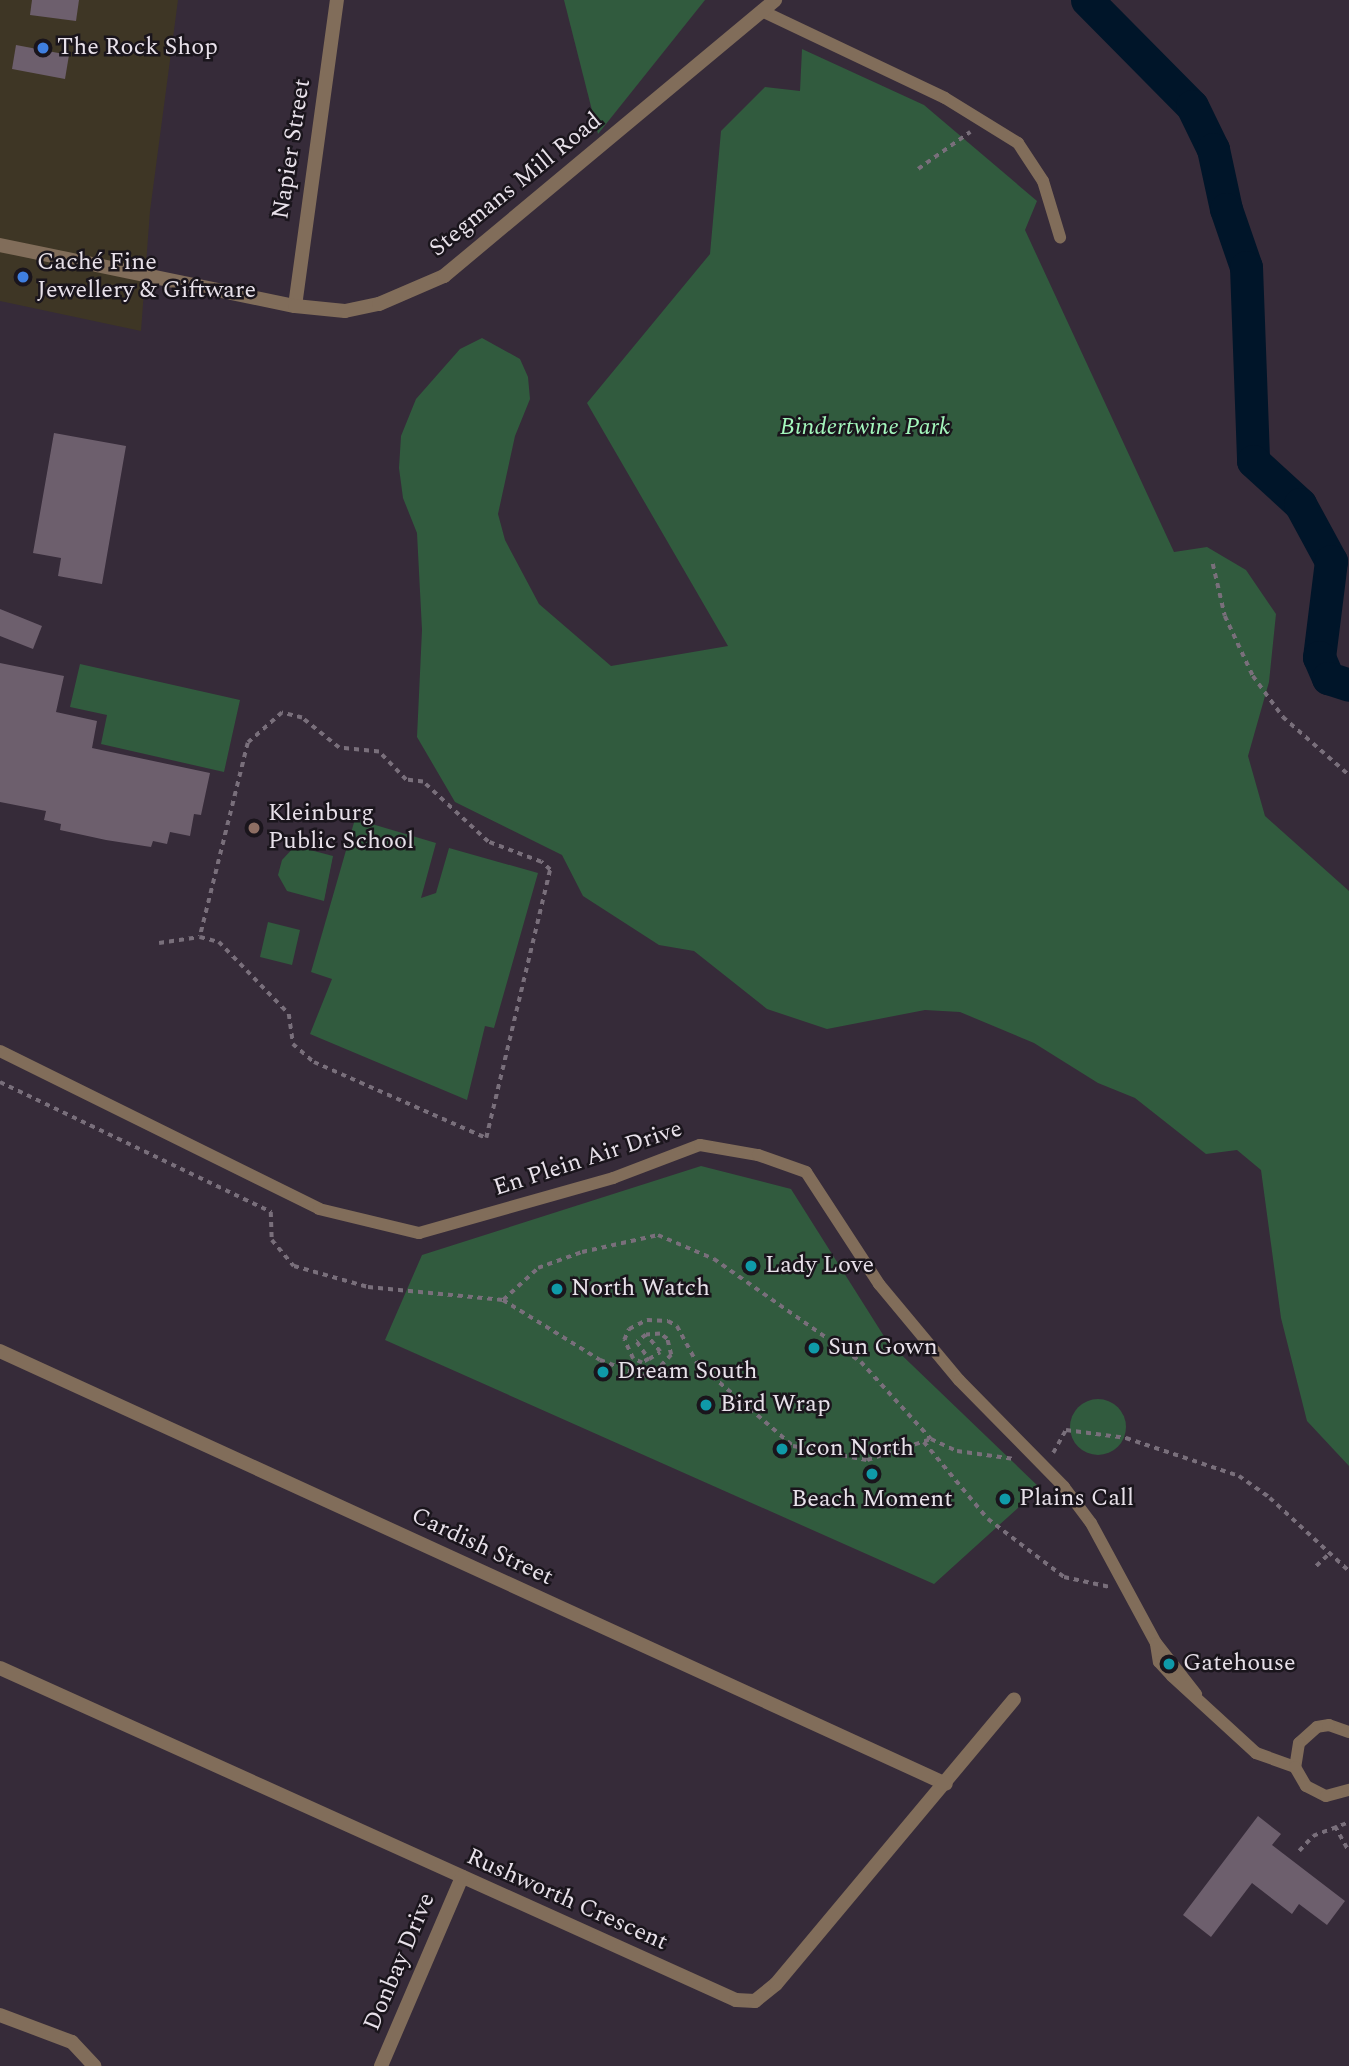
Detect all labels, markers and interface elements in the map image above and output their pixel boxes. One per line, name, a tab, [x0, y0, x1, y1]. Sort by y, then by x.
place label: The Rock Shop	[57, 34, 218, 62]
marker: The Rock Shop	[35, 40, 51, 56]
street label: Napier Street	[267, 77, 317, 221]
street label: Stegmans Mill Road	[424, 107, 608, 263]
place label: Caché Fine Jewellery & Giftware	[37, 249, 256, 305]
marker: Caché Fine Jewellery & Giftware	[15, 269, 31, 285]
park label: Bindertwine Park	[780, 414, 950, 442]
place label: Kleinburg Public School	[268, 800, 414, 856]
marker: Kleinburg Public School	[246, 820, 262, 836]
street label: En Plein Air Drive	[490, 1115, 686, 1203]
place label: Lady Love	[765, 1252, 874, 1280]
marker: Lady Love	[743, 1258, 759, 1274]
place label: North Watch	[571, 1275, 710, 1303]
marker: North Watch	[549, 1281, 565, 1297]
place label: Sun Gown	[828, 1334, 938, 1362]
marker: Sun Gown	[806, 1340, 822, 1356]
place label: Dream South	[617, 1358, 757, 1386]
marker: Dream South	[595, 1364, 611, 1380]
place label: Bird Wrap	[720, 1391, 831, 1419]
marker: Bird Wrap	[698, 1397, 714, 1413]
place label: Icon North	[796, 1435, 914, 1463]
marker: Icon North	[774, 1441, 790, 1457]
marker: Beach Moment	[864, 1466, 880, 1482]
place label: Plains Call	[1019, 1485, 1134, 1513]
place label: Beach Moment	[791, 1486, 953, 1514]
marker: Plains Call	[997, 1491, 1013, 1507]
street label: Cardish Street	[407, 1502, 557, 1592]
place label: Gatehouse	[1183, 1650, 1296, 1678]
marker: Gatehouse	[1161, 1656, 1177, 1672]
street label: Rushworth Crescent	[462, 1843, 672, 1957]
street label: Donbay Drive	[358, 1889, 442, 2035]

